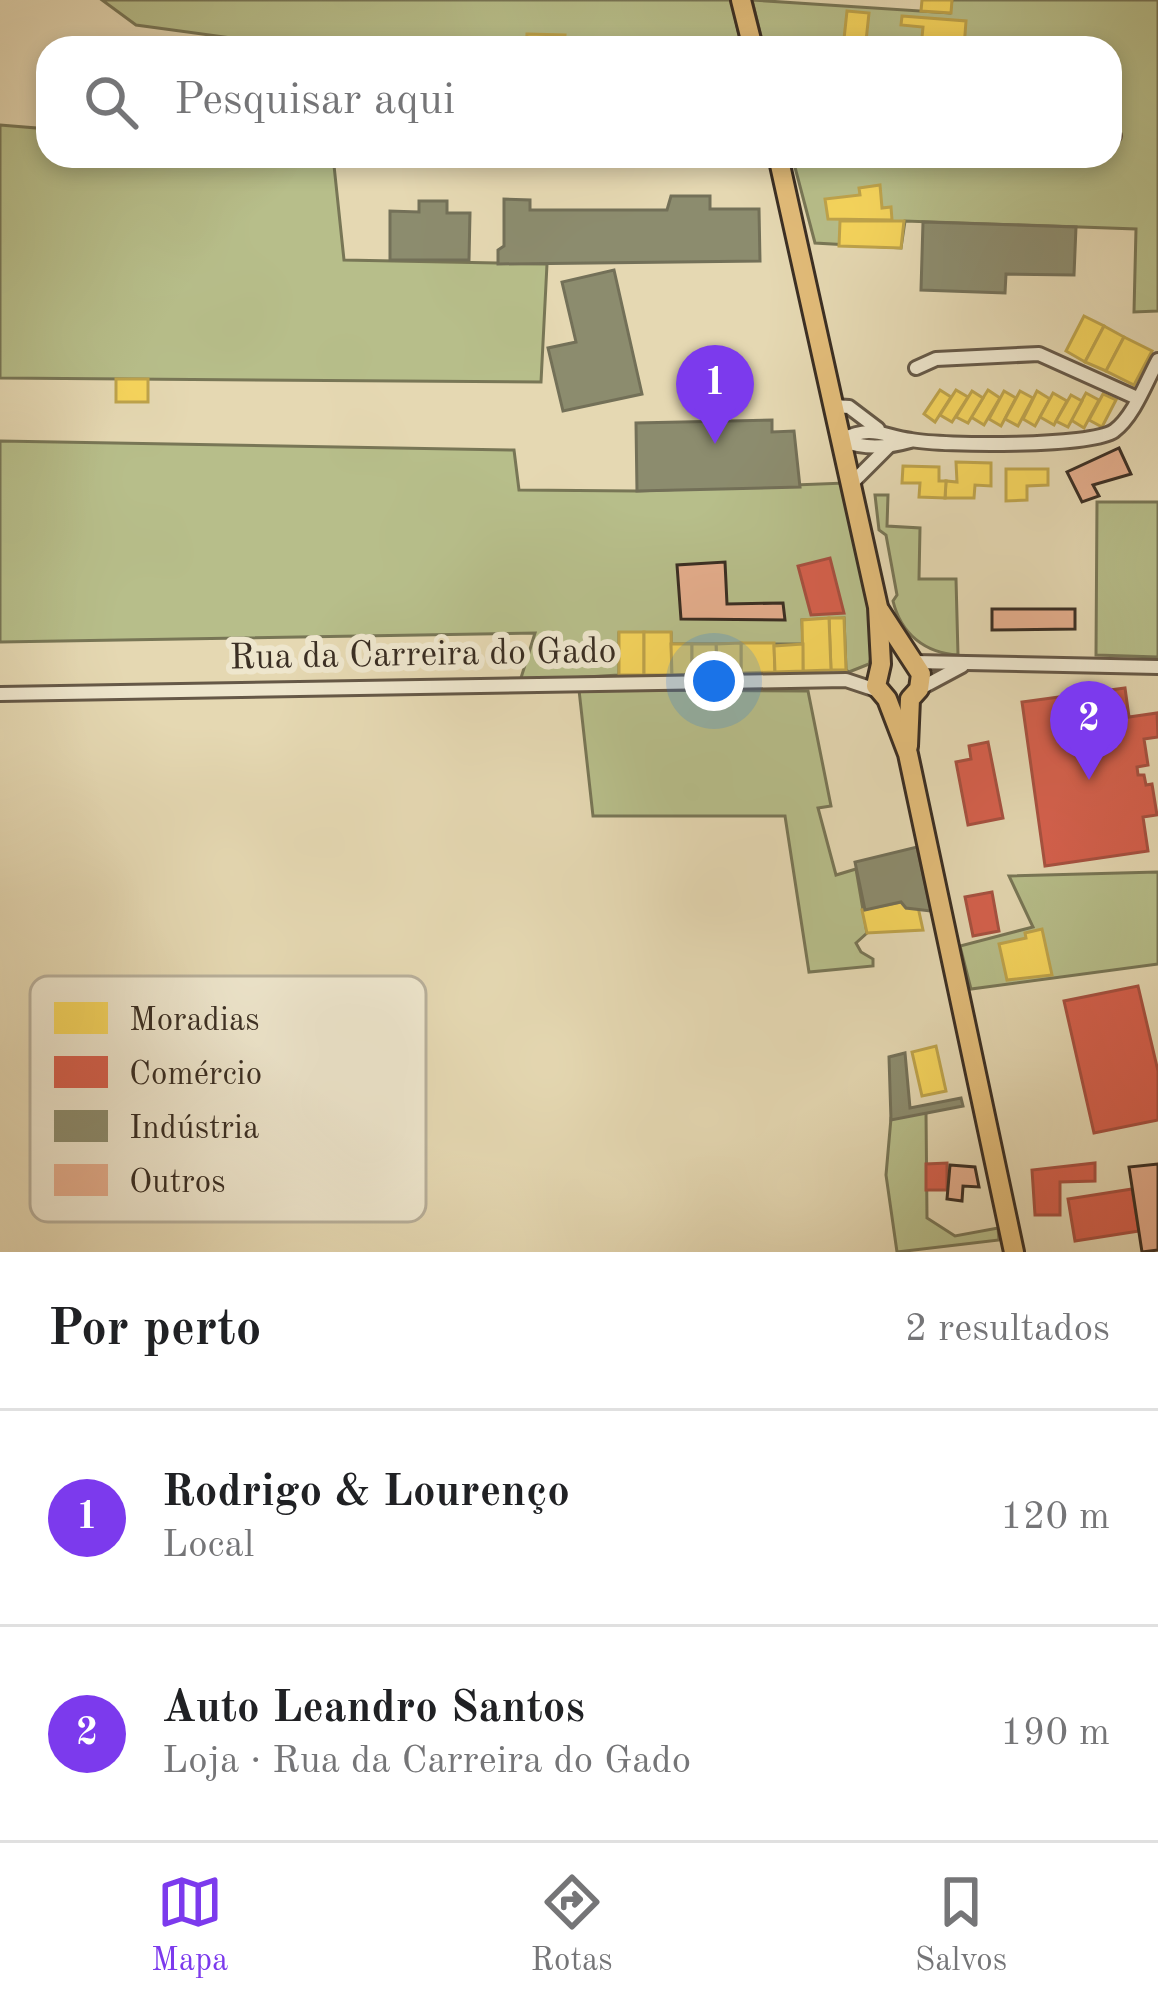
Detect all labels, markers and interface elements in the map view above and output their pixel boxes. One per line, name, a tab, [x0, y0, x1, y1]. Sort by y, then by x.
search box	[36, 36, 1122, 168]
icon: search	[78, 69, 144, 135]
text: Pesquisar aqui	[174, 79, 455, 124]
pin: 1	[676, 345, 754, 444]
street label: Rua da Carreira do Gado	[229, 635, 617, 677]
your location	[684, 651, 744, 711]
pin: 2	[1050, 681, 1128, 780]
legend	[30, 976, 426, 1222]
text: Moradias	[129, 1005, 260, 1038]
text: Comércio	[129, 1059, 262, 1092]
text: Indústria	[129, 1113, 259, 1146]
text: Outros	[129, 1167, 226, 1200]
text: Por perto	[48, 1305, 262, 1356]
text: 2 resultados	[905, 1310, 1110, 1349]
text: Rodrigo & Lourenço	[162, 1471, 570, 1516]
text: 1	[76, 1498, 98, 1537]
text: 120 m	[1000, 1498, 1110, 1537]
text: Local	[162, 1526, 254, 1565]
text: Auto Leandro Santos	[162, 1687, 585, 1732]
text: 2	[76, 1714, 98, 1753]
text: 190 m	[1000, 1714, 1110, 1753]
text: Loja · Rua da Carreira do Gado	[162, 1742, 691, 1781]
tab: Mapa	[151, 1869, 228, 1982]
tab: Rotas	[530, 1869, 613, 1982]
tab: Salvos	[915, 1869, 1007, 1982]

